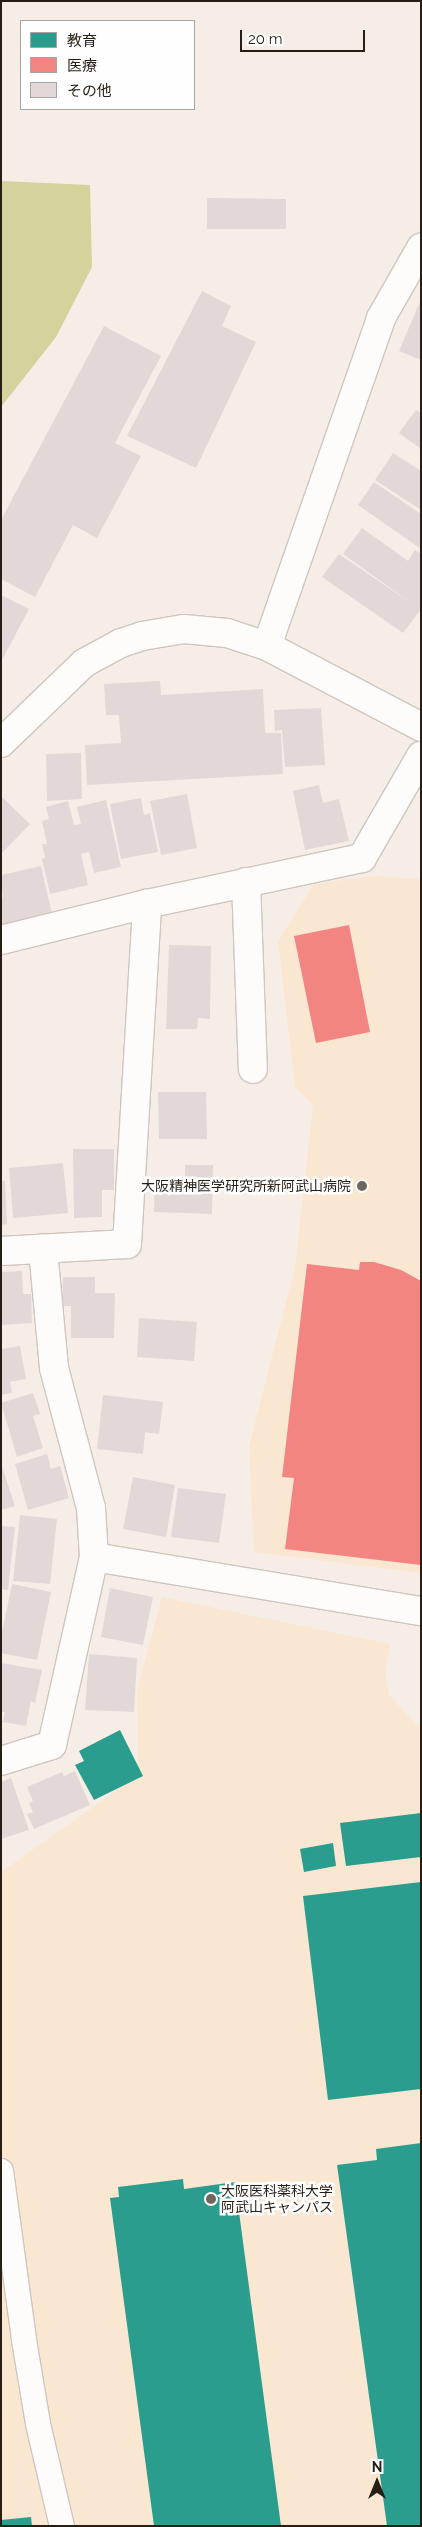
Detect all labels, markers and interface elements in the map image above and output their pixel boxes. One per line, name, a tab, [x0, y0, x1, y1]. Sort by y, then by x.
legend	[20, 20, 195, 110]
scale bar	[242, 20, 367, 52]
text: 20 m	[248, 30, 283, 48]
text: 教育	[67, 32, 97, 50]
text: 医療	[67, 57, 97, 75]
text: その他	[67, 82, 112, 100]
place label: 大阪精神医学研究所新阿武山病院	[141, 1178, 351, 1194]
marker: 大阪精神医学研究所新阿武山病院	[355, 1179, 369, 1193]
place label: 大阪医科薬科大学 阿武山キャンパス	[221, 2183, 333, 2216]
marker: 大阪医科薬科大学 阿武山キャンパス	[205, 2193, 217, 2205]
north arrow	[352, 2457, 402, 2507]
text: N	[372, 2459, 382, 2475]

